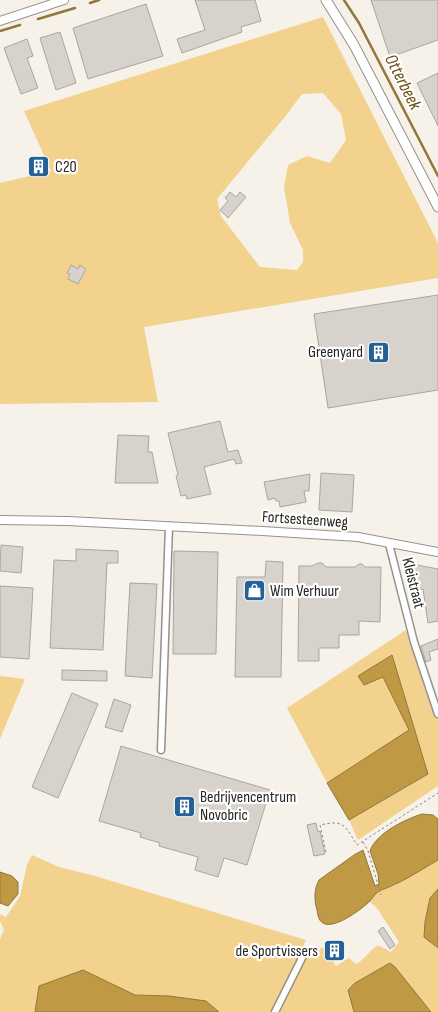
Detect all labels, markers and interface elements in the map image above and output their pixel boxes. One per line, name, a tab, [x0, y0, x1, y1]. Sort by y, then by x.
water label: Otterbeek	[380, 51, 426, 114]
building icon: C20	[27, 155, 51, 179]
place label: C20	[55, 158, 77, 177]
building icon: Greenyard	[367, 340, 391, 364]
place label: Greenyard	[308, 343, 363, 362]
street label: Fortsesteenweg	[261, 508, 349, 532]
street label: Kleistraat	[398, 556, 429, 611]
shop icon: Wim Verhuur	[242, 579, 266, 603]
place label: Wim Verhuur	[270, 582, 339, 601]
place label: Bedrijvencentrum Novobric	[200, 788, 296, 825]
building icon: Bedrijvencentrum Novobric	[172, 794, 196, 818]
building icon: de Sportvissers	[322, 939, 346, 963]
place label: de Sportvissers	[236, 942, 318, 961]

